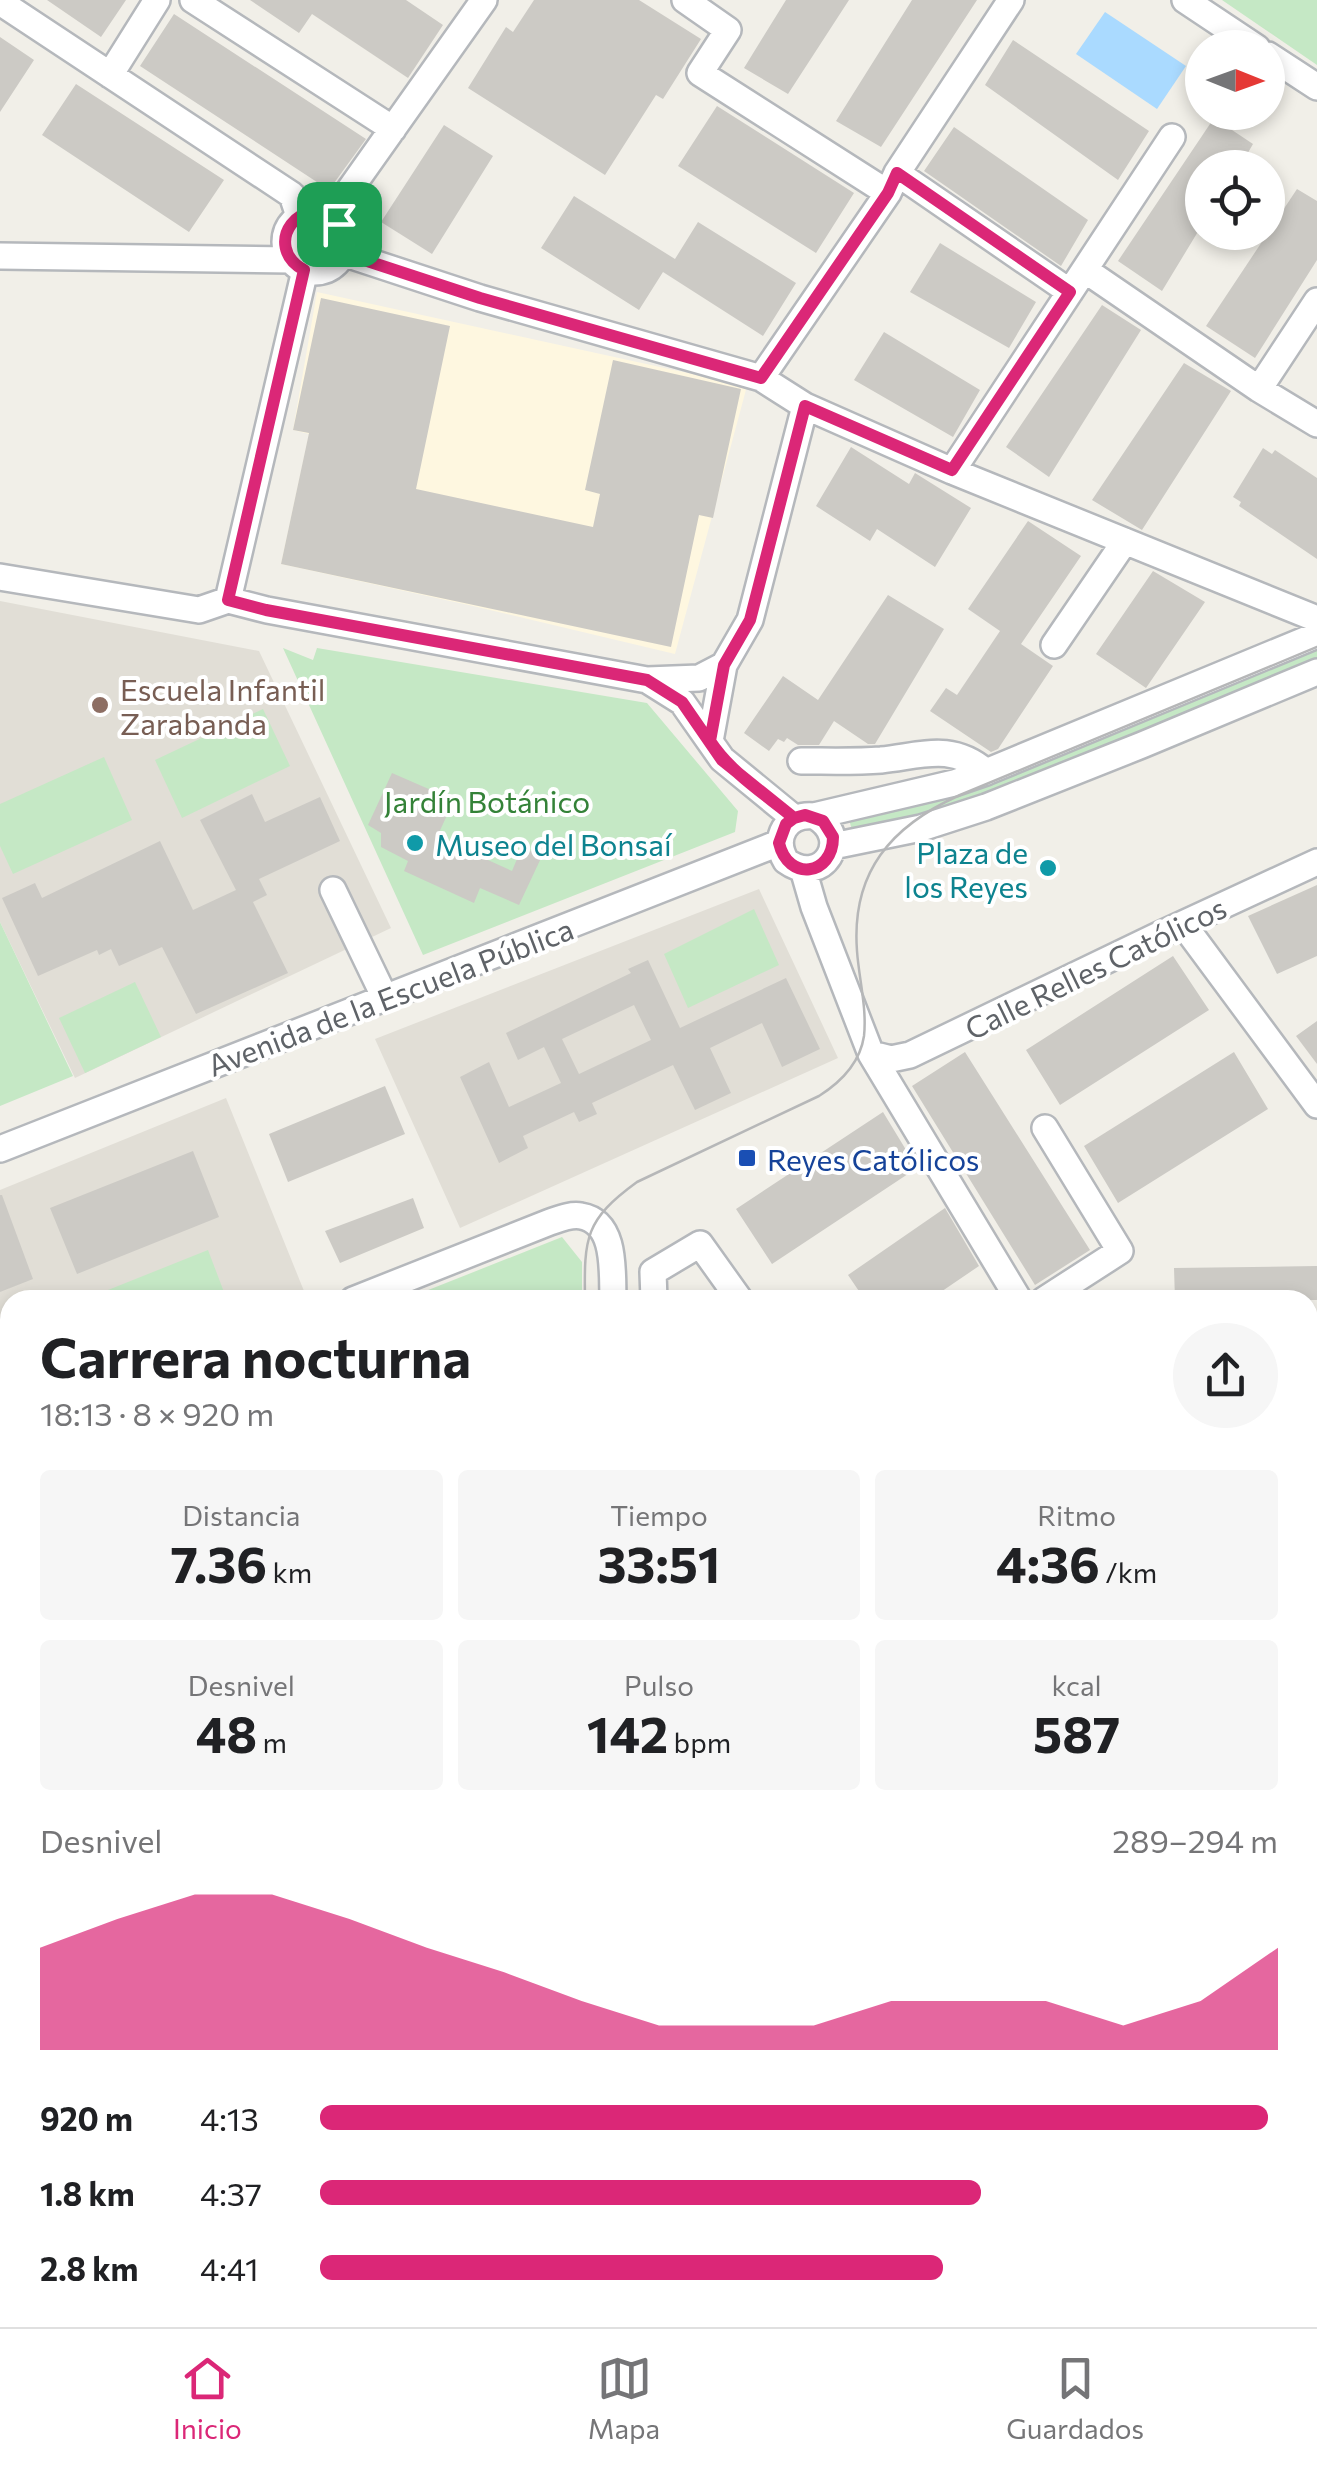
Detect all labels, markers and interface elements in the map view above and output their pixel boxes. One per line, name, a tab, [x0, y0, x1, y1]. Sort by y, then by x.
north arrow	[1185, 30, 1285, 130]
map controls	[1185, 30, 1285, 250]
button: locate	[1185, 150, 1285, 250]
pin	[297, 182, 382, 267]
icon: arrive	[312, 197, 367, 252]
place label: Escuela Infantil Zarabanda	[120, 670, 325, 741]
marker: Escuela Infantil Zarabanda	[89, 694, 111, 716]
park label: Jardín Botánico	[384, 782, 590, 819]
place label: Museo del Bonsaí	[435, 825, 673, 862]
marker: Museo del Bonsaí	[404, 832, 426, 854]
place label: Plaza de los Reyes	[904, 833, 1028, 904]
marker: Plaza de los Reyes	[1037, 857, 1059, 879]
street label: Calle Relles Católicos	[958, 888, 1232, 1046]
street label: Avenida de la Escuela Pública	[202, 909, 578, 1083]
place label: Reyes Católicos	[767, 1140, 979, 1177]
marker: Reyes Católicos	[736, 1147, 758, 1169]
text: Carrera nocturna	[40, 1322, 471, 1389]
button: share	[1173, 1323, 1278, 1428]
text: 18:13 · 8 × 920 m	[40, 1393, 274, 1433]
text: Distancia	[182, 1498, 301, 1532]
text: Tiempo	[610, 1498, 708, 1532]
text: Ritmo	[1037, 1498, 1116, 1532]
text: 7.36	[170, 1532, 267, 1593]
text: 33:51	[598, 1532, 720, 1593]
text: 4:36	[996, 1532, 1100, 1593]
text: km	[267, 1555, 312, 1589]
text: /km	[1100, 1555, 1157, 1589]
text: Desnivel	[188, 1668, 295, 1702]
text: Pulso	[624, 1668, 694, 1702]
text: kcal	[1052, 1668, 1102, 1702]
text: 48	[196, 1702, 257, 1763]
text: 142	[587, 1702, 668, 1763]
text: 587	[1033, 1702, 1120, 1763]
text: m	[257, 1725, 287, 1759]
text: bpm	[668, 1725, 731, 1759]
text: Desnivel	[40, 1820, 162, 1860]
text: 289–294 m	[1112, 1820, 1278, 1860]
text: 920 m	[40, 2098, 133, 2138]
text: 4:13	[200, 2098, 259, 2138]
text: 1.8 km	[40, 2173, 135, 2213]
text: 4:37	[200, 2173, 262, 2213]
text: 2.8 km	[40, 2248, 138, 2288]
text: 4:41	[200, 2248, 259, 2288]
tab: Inicio	[173, 2351, 242, 2445]
tab: Mapa	[588, 2351, 660, 2445]
tab: Guardados	[1006, 2351, 1144, 2445]

